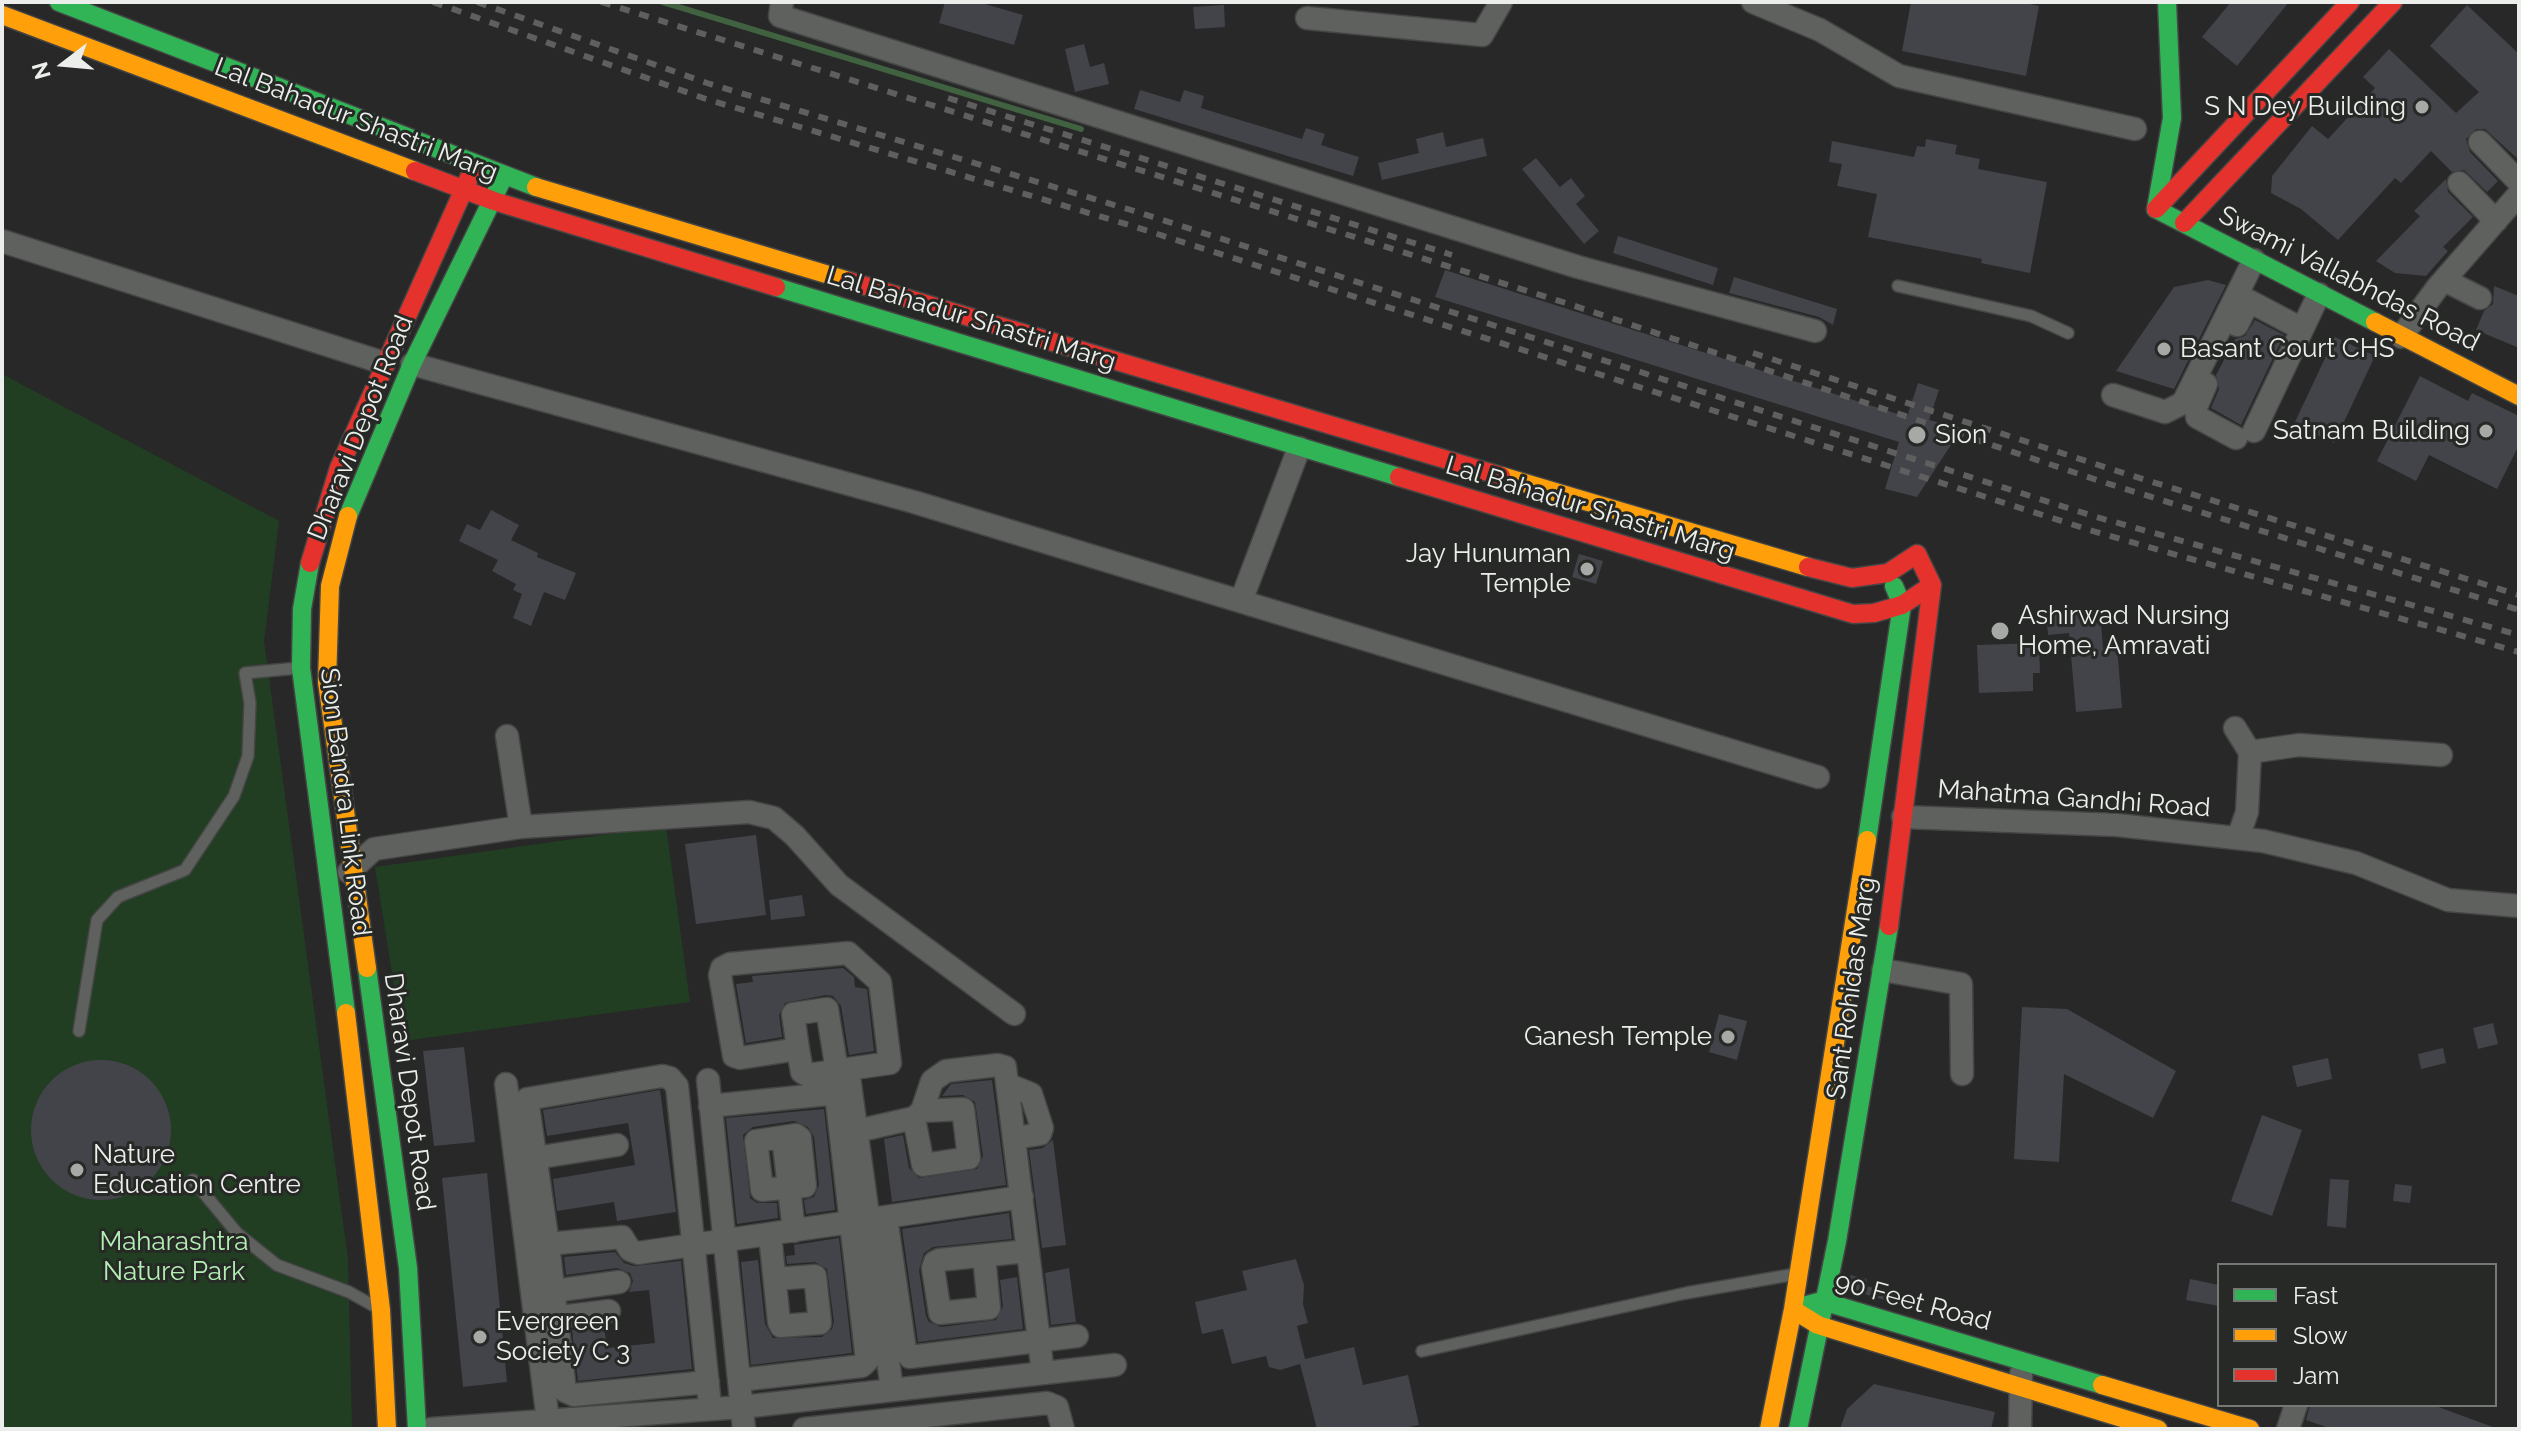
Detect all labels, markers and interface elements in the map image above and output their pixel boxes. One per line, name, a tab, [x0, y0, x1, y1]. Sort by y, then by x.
north arrow	[24, 24, 104, 104]
street label: Lal Bahadur Shastri Marg	[210, 52, 502, 188]
text: N	[26, 59, 56, 82]
place label: S N Dey Building	[2204, 91, 2406, 123]
marker: S N Dey Building	[2413, 98, 2431, 116]
street label: Swami Vallabhdas Road	[2213, 200, 2485, 358]
street label: Lal Bahadur Shastri Marg	[823, 260, 1119, 378]
street label: Dharavi Depot Road	[302, 311, 420, 545]
place label: Basant Court CHS	[2180, 333, 2395, 365]
marker: Basant Court CHS	[2155, 340, 2173, 358]
place label: Satnam Building	[2273, 415, 2470, 447]
place label: Sion	[1935, 419, 1987, 451]
marker: Satnam Building	[2477, 422, 2495, 440]
marker: Sion	[1906, 424, 1928, 446]
street label: Lal Bahadur Shastri Marg	[1442, 450, 1738, 568]
place label: Jay Hunuman Temple	[1406, 538, 1571, 600]
marker: Jay Hunuman Temple	[1578, 560, 1596, 578]
place label: Ashirwad Nursing Home, Amravati	[2018, 600, 2230, 662]
marker: Ashirwad Nursing Home, Amravati	[1989, 620, 2011, 642]
street label: Sion Bandra Link Road	[313, 666, 377, 938]
street label: Mahatma Gandhi Road	[1937, 774, 2211, 824]
street label: Sant Rohidas Marg	[1821, 875, 1883, 1101]
street label: Dharavi Depot Road	[377, 971, 441, 1213]
place label: Ganesh Temple	[1524, 1021, 1712, 1053]
marker: Ganesh Temple	[1719, 1028, 1737, 1046]
place label: Nature Education Centre	[93, 1139, 301, 1200]
marker: Nature Education Centre	[68, 1161, 86, 1179]
park label: Maharashtra Nature Park	[100, 1226, 248, 1288]
legend	[2217, 1263, 2497, 1407]
street label: 90 Feet Road	[1832, 1266, 1994, 1338]
text: Fast	[2293, 1281, 2338, 1310]
place label: Evergreen Society C 3	[496, 1306, 630, 1368]
text: Slow	[2293, 1321, 2347, 1350]
marker: Evergreen Society C 3	[471, 1328, 489, 1346]
text: Jam	[2293, 1361, 2339, 1390]

